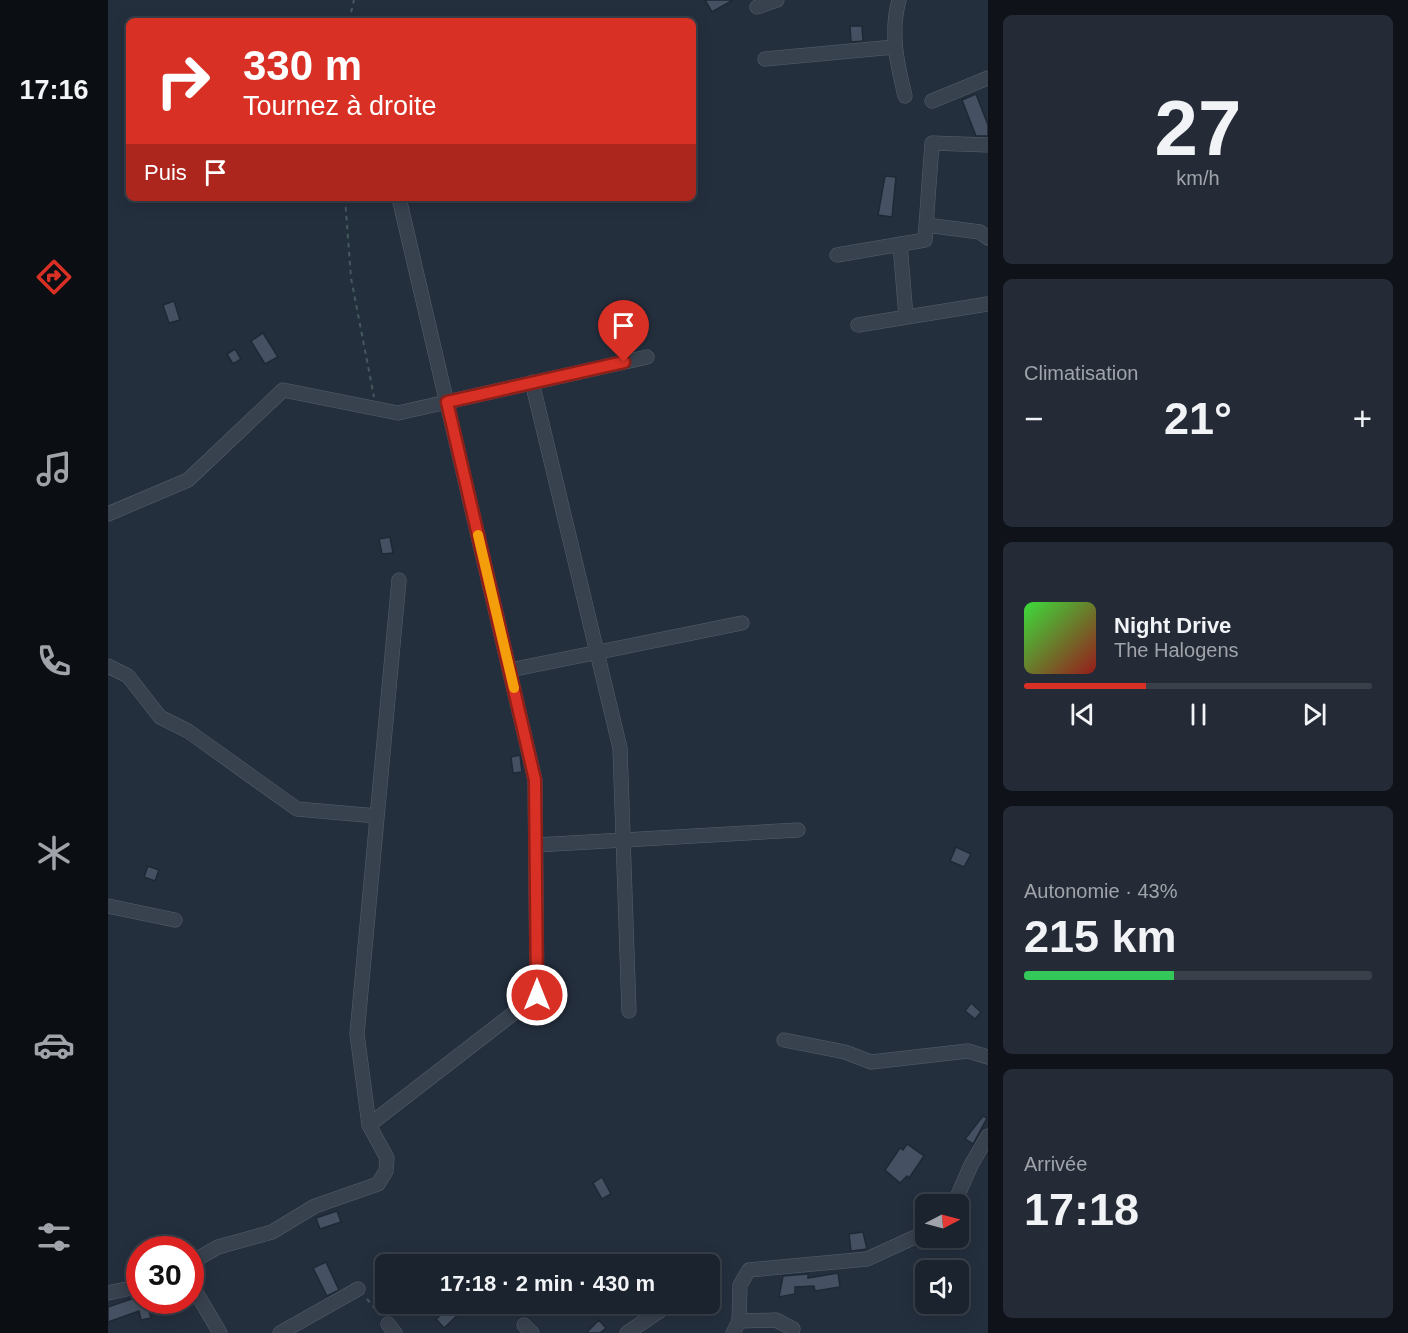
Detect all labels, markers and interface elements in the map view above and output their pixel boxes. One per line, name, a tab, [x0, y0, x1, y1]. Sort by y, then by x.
icon: right	[144, 42, 222, 120]
text: 330 m	[243, 42, 362, 89]
text: 17:16	[19, 75, 89, 105]
text: 27	[1155, 84, 1241, 172]
text: Tournez à droite	[243, 91, 437, 121]
icon: arrive	[199, 156, 232, 189]
text: Puis	[144, 160, 187, 185]
text: km/h	[1176, 167, 1220, 189]
icon: directions	[33, 256, 75, 298]
pin	[598, 300, 649, 362]
icon: arrive	[607, 309, 640, 342]
text: Climatisation	[1024, 362, 1138, 384]
text: 21°	[1164, 393, 1232, 444]
text: −	[1024, 400, 1043, 437]
text: +	[1353, 400, 1372, 437]
icon: music	[33, 448, 75, 490]
text: Night Drive	[1114, 613, 1231, 638]
text: The Halogens	[1114, 639, 1239, 661]
icon: phone	[33, 640, 75, 682]
icon: previous	[1066, 698, 1099, 731]
icon: pause	[1182, 698, 1215, 731]
icon: next	[1298, 698, 1331, 731]
icon: climate	[33, 832, 75, 874]
text: Autonomie · 43%	[1024, 880, 1177, 902]
text: 215 km	[1024, 911, 1177, 962]
position arrow	[505, 963, 569, 1027]
icon: car	[33, 1024, 75, 1066]
text: Arrivée	[1024, 1153, 1087, 1175]
text: 17:18	[1024, 1184, 1139, 1235]
north arrow	[915, 1194, 969, 1248]
map controls	[915, 1194, 969, 1314]
icon: filters	[33, 1216, 75, 1258]
speed limit sign: 30	[126, 1236, 204, 1314]
button: sound	[915, 1260, 969, 1314]
text: 17:18 · 2 min · 430 m	[440, 1271, 655, 1296]

